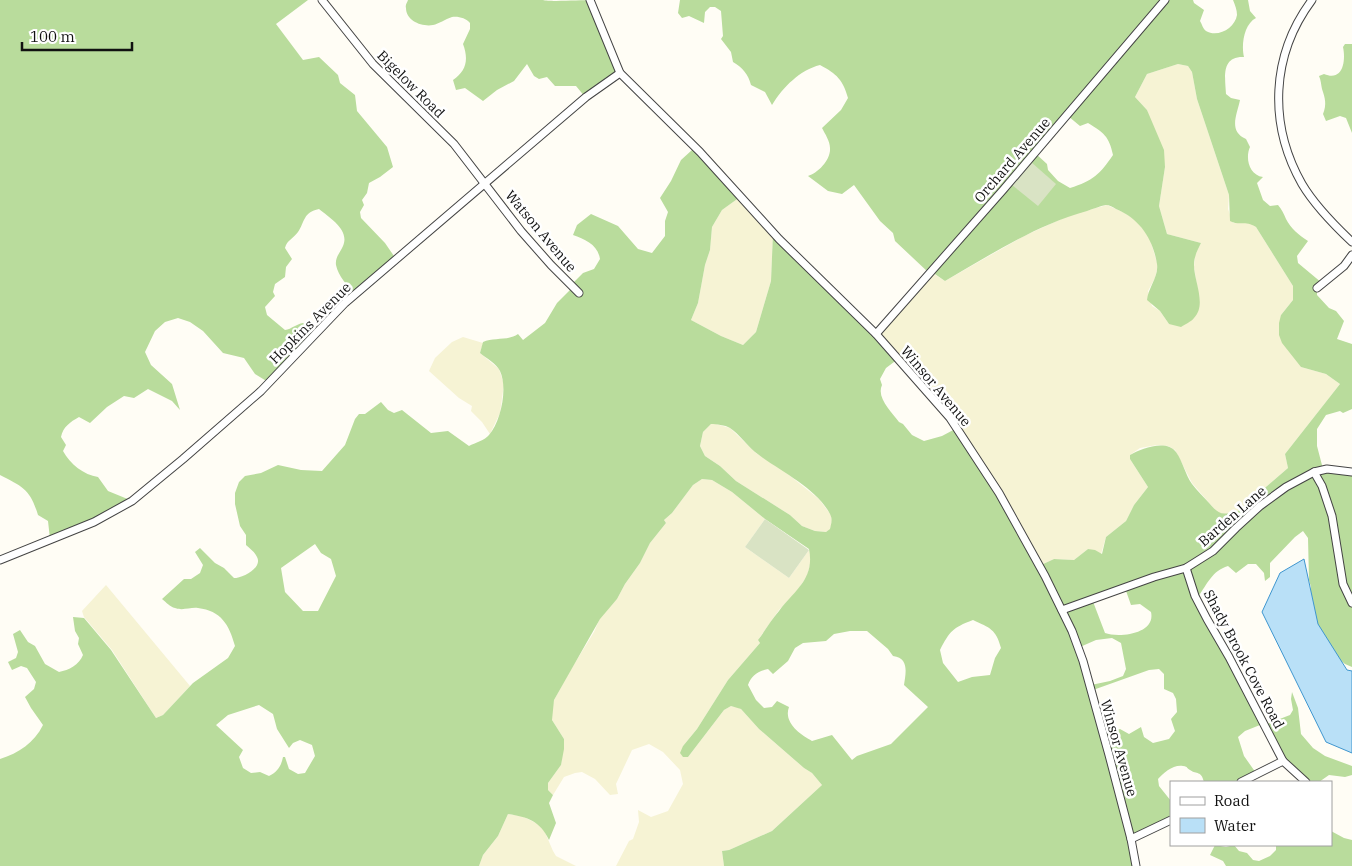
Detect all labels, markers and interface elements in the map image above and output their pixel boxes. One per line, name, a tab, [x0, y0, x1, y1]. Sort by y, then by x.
scale bar	[22, 20, 132, 52]
text: 100 m	[30, 27, 75, 46]
street label: Bigelow Road	[373, 46, 449, 122]
street label: Orchard Avenue	[970, 114, 1054, 206]
street label: Watson Avenue	[502, 186, 580, 276]
street label: Hopkins Avenue	[265, 278, 355, 368]
street label: Winsor Avenue	[897, 342, 975, 430]
street label: Barden Lane	[1194, 482, 1270, 550]
street label: Shady Brook Cove Road	[1200, 586, 1289, 732]
street label: Winsor Avenue	[1097, 697, 1141, 799]
legend	[1170, 781, 1332, 846]
text: Road	[1214, 791, 1250, 810]
text: Water	[1214, 816, 1256, 835]

